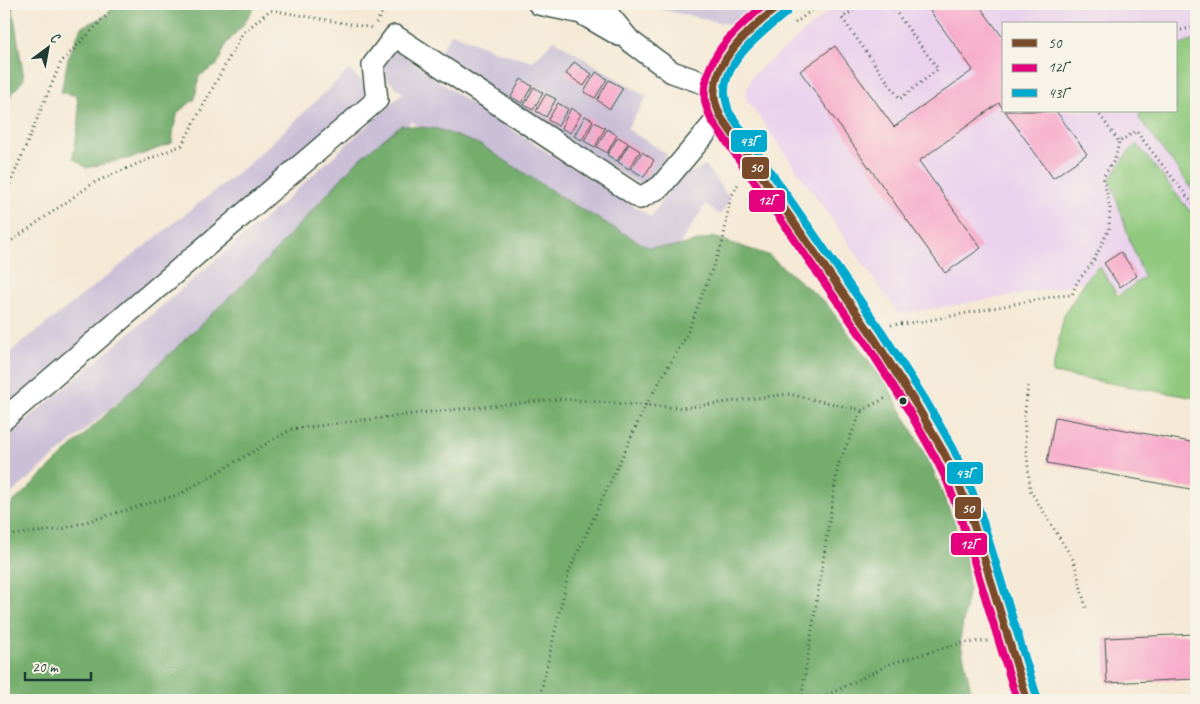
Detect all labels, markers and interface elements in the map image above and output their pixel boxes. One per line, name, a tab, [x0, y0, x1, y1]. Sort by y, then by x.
north arrow	[22, 22, 72, 72]
legend	[1002, 22, 1178, 112]
text: С	[47, 28, 64, 48]
text: 50	[1048, 34, 1063, 53]
text: 12Г	[1048, 58, 1072, 77]
text: 43Г	[1048, 84, 1072, 103]
line badge: 43Г	[730, 129, 768, 153]
text: 43Г	[739, 133, 762, 150]
line badge: 50	[741, 156, 770, 180]
text: 50	[750, 159, 764, 176]
line badge: 12Г	[748, 189, 786, 213]
text: 12Г	[757, 192, 780, 209]
unlabelled marker	[898, 396, 908, 406]
line badge: 43Г	[946, 461, 984, 485]
text: 43Г	[955, 465, 978, 482]
line badge: 50	[954, 496, 982, 520]
text: 50	[962, 500, 976, 517]
line badge: 12Г	[950, 532, 988, 556]
text: 12Г	[959, 536, 982, 553]
scale bar	[25, 649, 91, 681]
text: 20 m	[32, 658, 59, 677]

